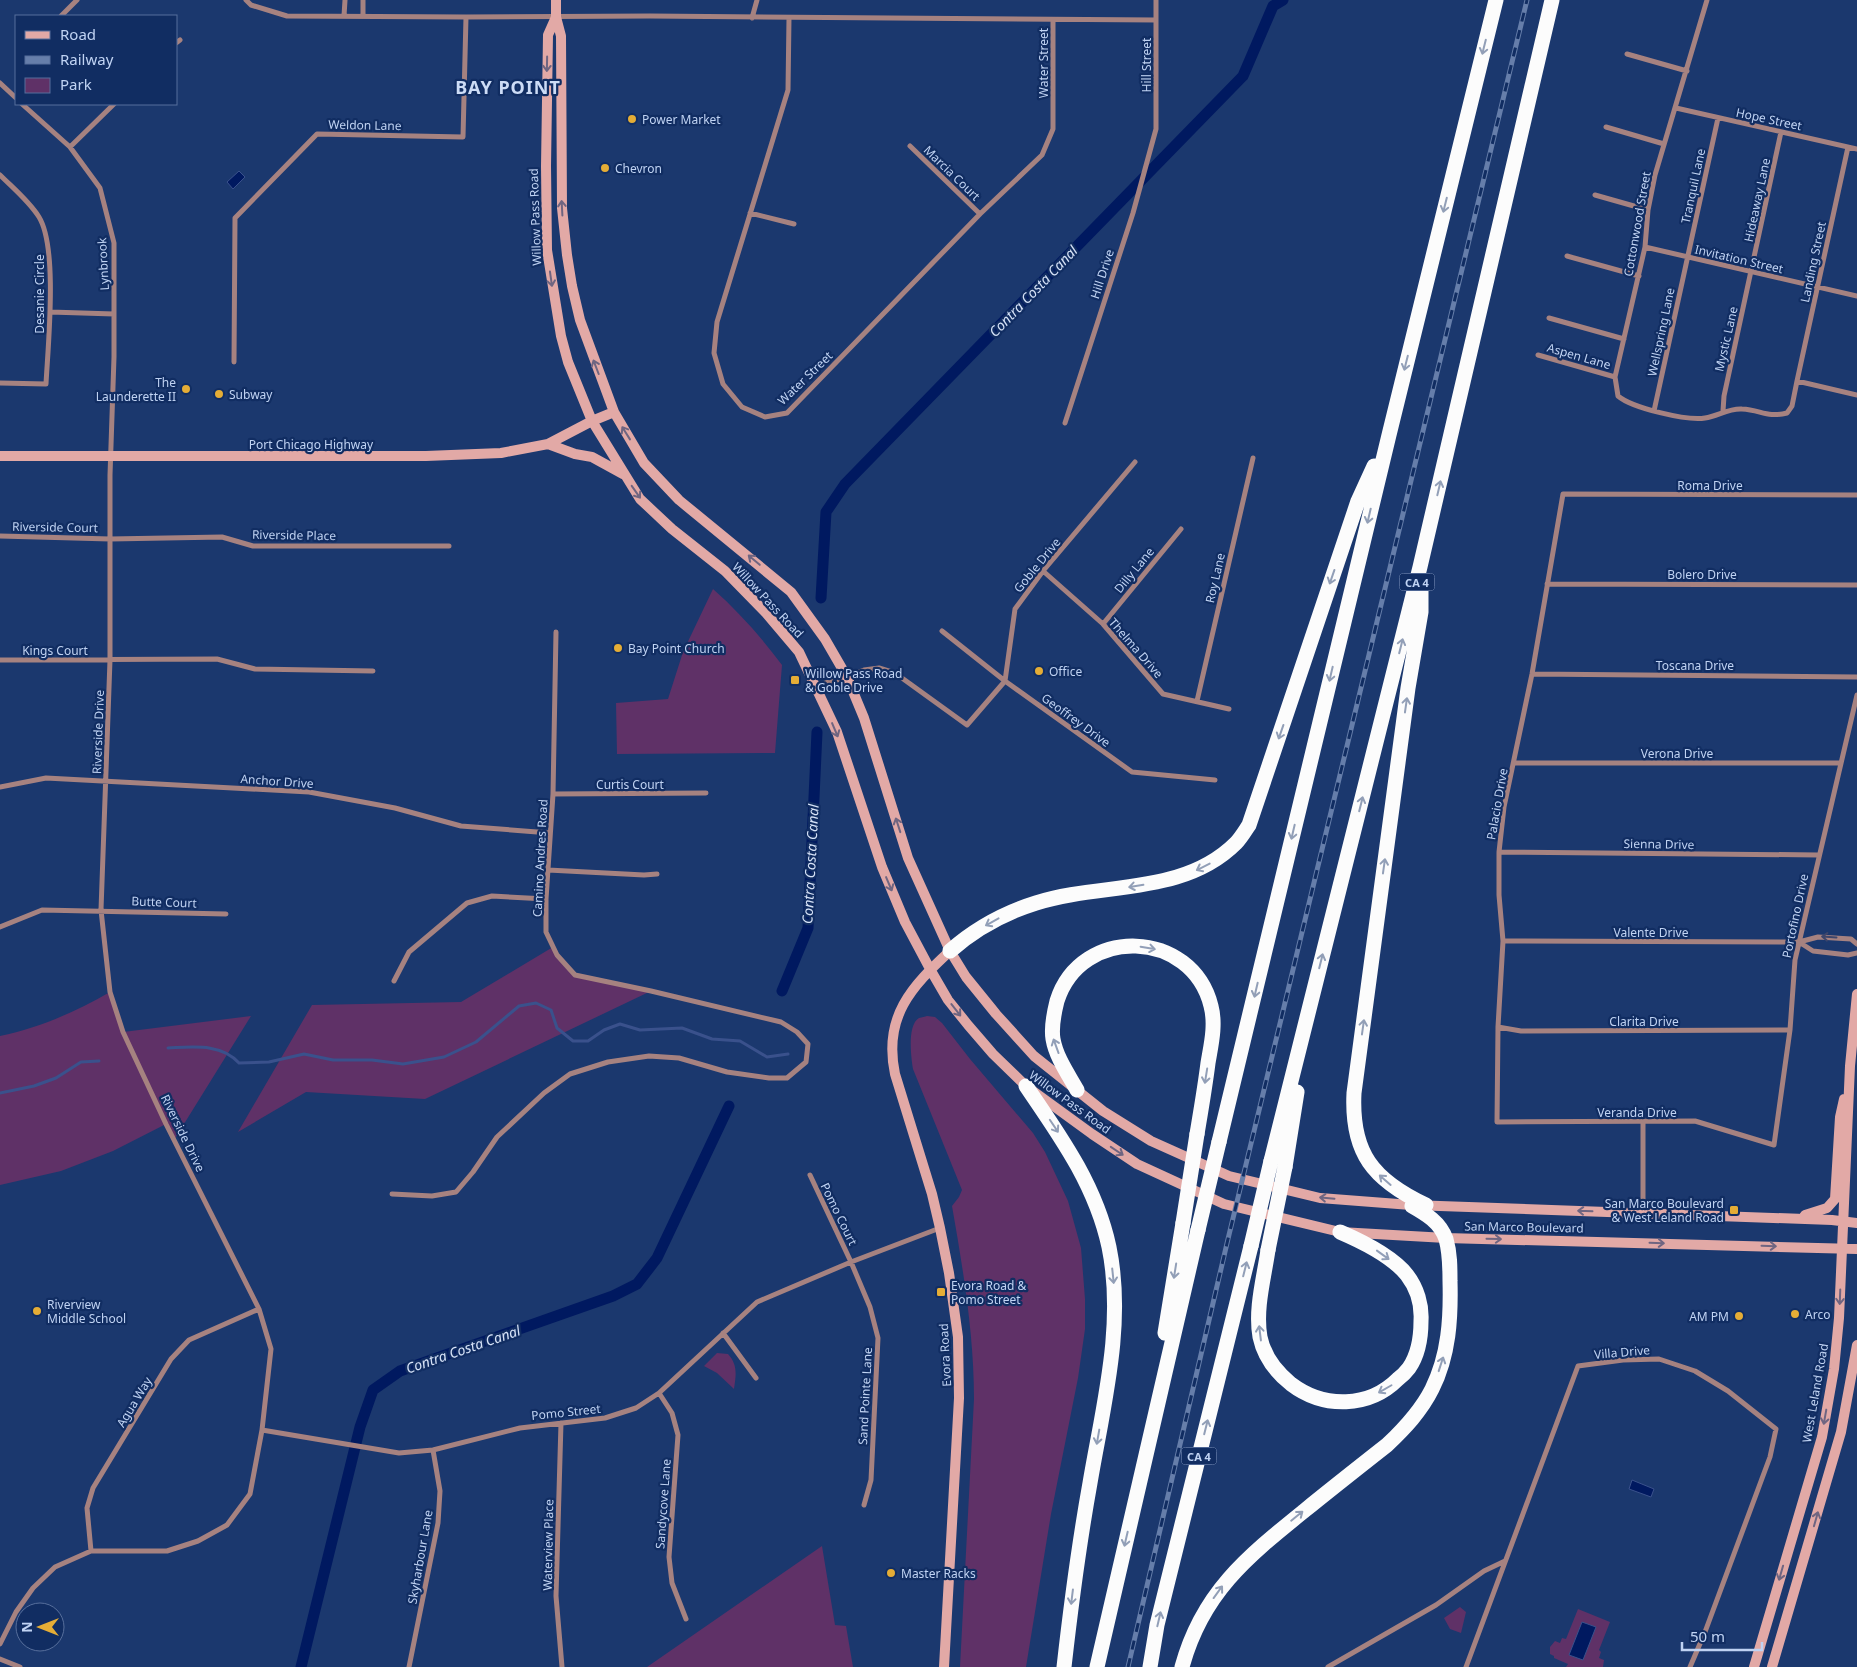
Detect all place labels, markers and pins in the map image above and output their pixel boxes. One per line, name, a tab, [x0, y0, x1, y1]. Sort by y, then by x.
place label: Power Market	[642, 111, 721, 128]
marker: Power Market	[626, 113, 638, 125]
place label: Chevron	[615, 160, 662, 177]
marker: Chevron	[599, 162, 611, 174]
place label: The Launderette II	[96, 374, 176, 405]
marker: The Launderette II	[180, 383, 192, 395]
place label: Subway	[229, 386, 273, 403]
marker: Subway	[213, 388, 225, 400]
place label: Bay Point Church	[628, 640, 725, 657]
marker: Bay Point Church	[612, 642, 624, 654]
place label: Office	[1049, 663, 1082, 680]
place label: Willow Pass Road & Goble Drive	[805, 665, 902, 696]
marker: Office	[1033, 665, 1045, 677]
marker: Willow Pass Road & Goble Drive	[789, 674, 801, 686]
place label: San Marco Boulevard & West Leland Road	[1605, 1195, 1724, 1226]
marker: San Marco Boulevard & West Leland Road	[1728, 1204, 1740, 1216]
place label: Evora Road & Pomo Street	[951, 1277, 1027, 1308]
marker: Evora Road & Pomo Street	[935, 1286, 947, 1298]
place label: Riverview Middle School	[47, 1296, 126, 1327]
marker: Riverview Middle School	[31, 1305, 43, 1317]
place label: Arco	[1805, 1306, 1830, 1323]
place label: AM PM	[1689, 1308, 1729, 1325]
marker: Arco	[1789, 1308, 1801, 1320]
marker: AM PM	[1733, 1310, 1745, 1322]
place label: Master Racks	[901, 1565, 976, 1582]
marker: Master Racks	[885, 1567, 897, 1579]

